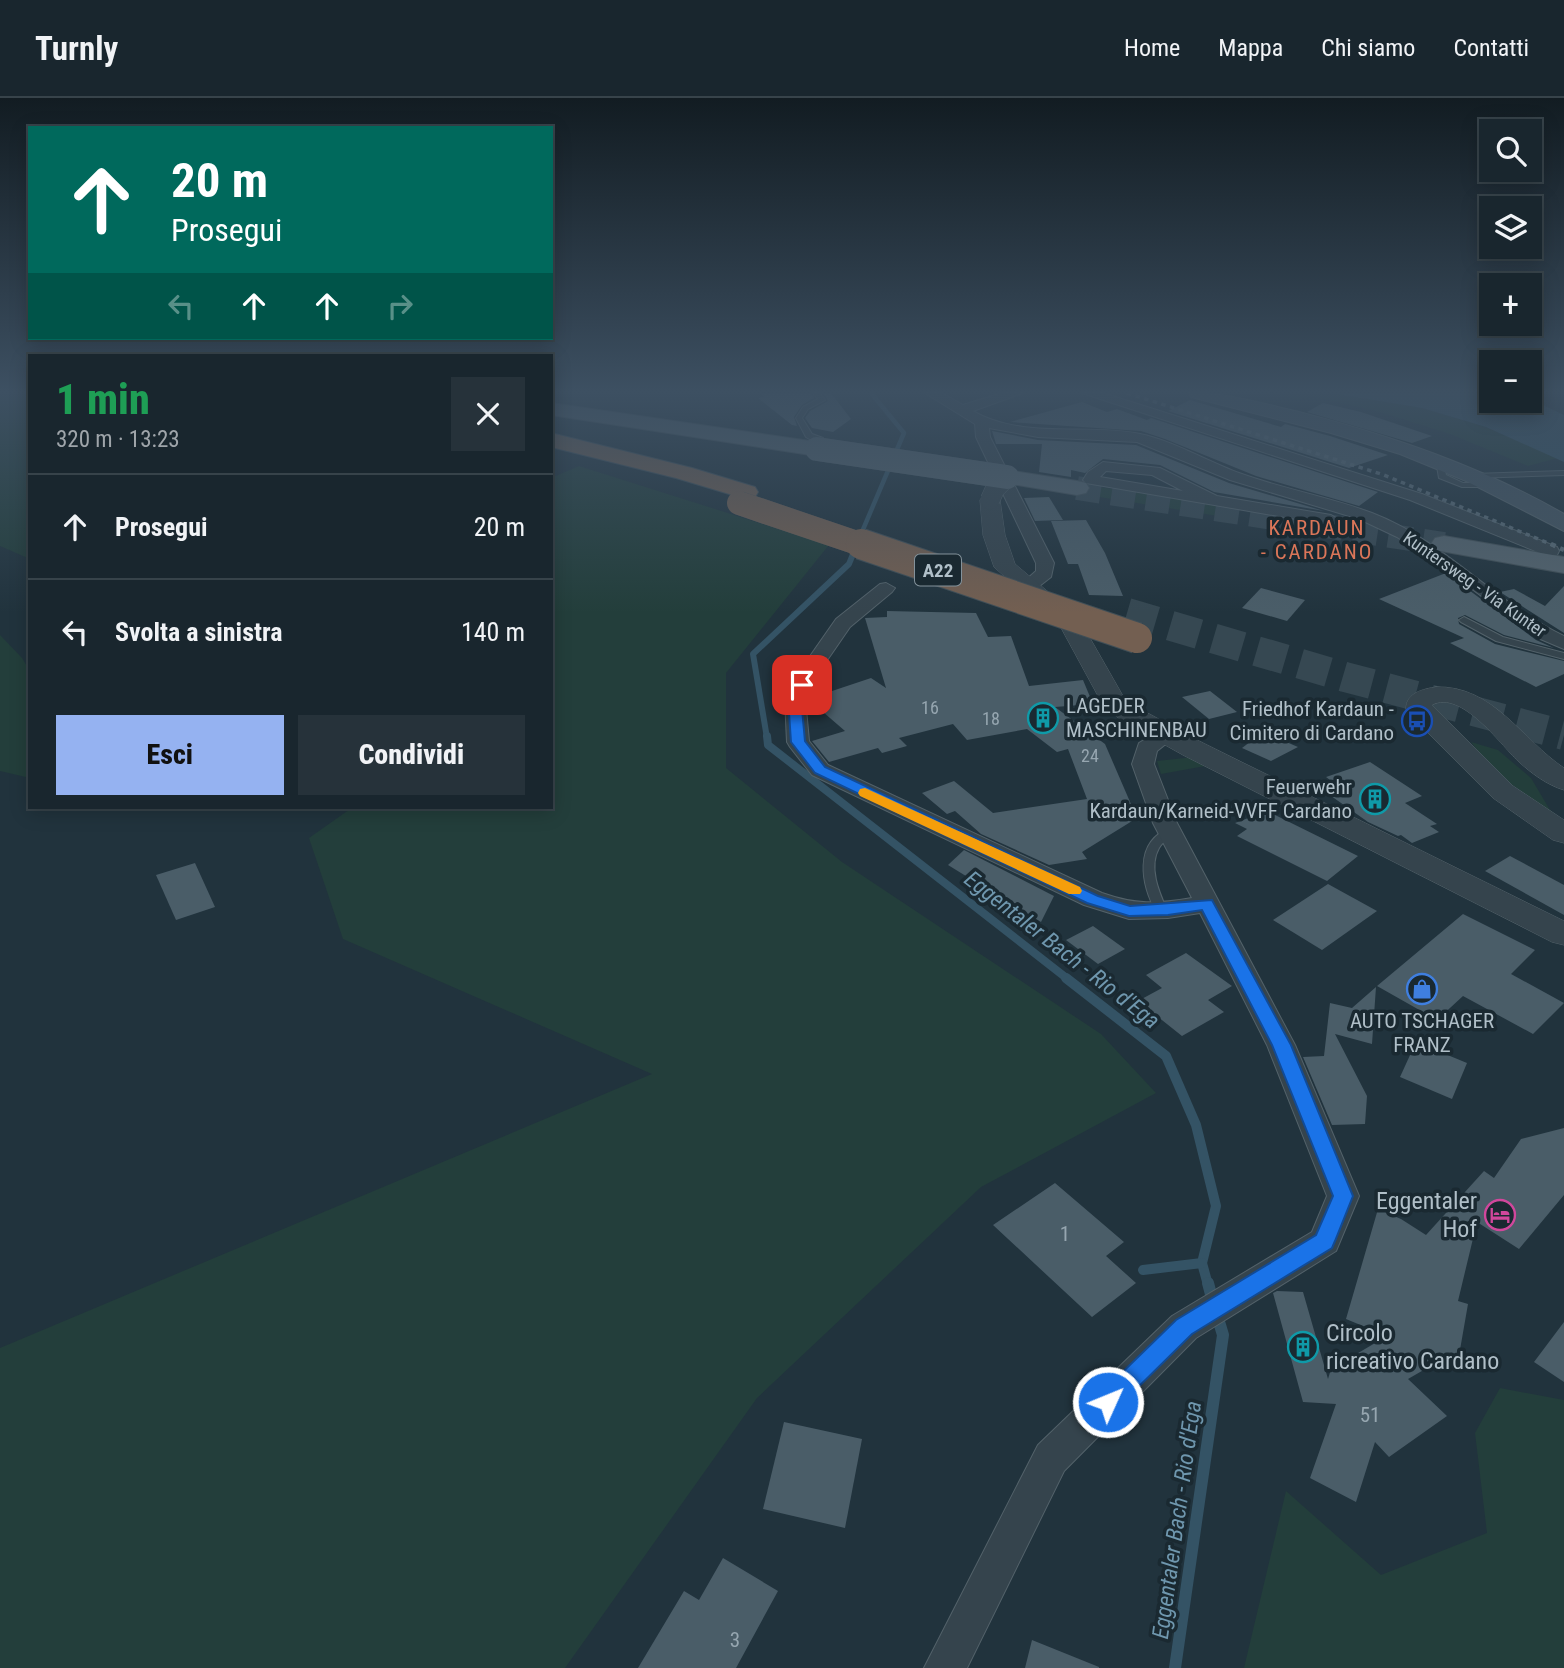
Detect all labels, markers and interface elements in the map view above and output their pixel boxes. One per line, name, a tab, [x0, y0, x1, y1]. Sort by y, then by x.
text: Turnly	[35, 29, 118, 68]
text: Home	[1124, 34, 1180, 62]
text: Mappa	[1218, 34, 1283, 62]
text: Chi siamo	[1321, 34, 1415, 62]
text: Contatti	[1453, 34, 1529, 62]
map controls	[1479, 119, 1542, 413]
button: search	[1479, 119, 1542, 182]
text: 20 m	[171, 152, 268, 209]
icon: ahead	[56, 154, 147, 245]
button: layers	[1479, 196, 1542, 259]
text: Prosegui	[171, 211, 282, 249]
button: +	[1479, 273, 1542, 336]
icon: left	[162, 287, 200, 325]
icon: ahead	[235, 287, 273, 325]
icon: ahead	[308, 287, 346, 325]
icon: right	[381, 287, 419, 325]
button: −	[1479, 350, 1542, 413]
text: 1 min	[56, 375, 150, 424]
button: close	[451, 377, 525, 451]
text: 320 m · 13:23	[56, 426, 180, 453]
icon: ahead	[56, 508, 94, 546]
text: Prosegui	[115, 512, 208, 542]
text: 20 m	[474, 512, 525, 542]
district label: KARDAUN - CARDANO	[1261, 516, 1373, 564]
street label: Kuntersweg - Via Kunter	[1400, 527, 1551, 642]
road number: A22	[915, 555, 961, 586]
icon: left	[56, 613, 94, 651]
text: Svolta a sinistra	[115, 617, 282, 647]
text: 140 m	[461, 617, 525, 647]
pin	[772, 655, 832, 715]
icon: arrive	[783, 666, 821, 704]
place label: LAGEDER MASCHINENBAU	[1066, 694, 1207, 742]
house number: 16	[921, 697, 939, 718]
place label: Friedhof Kardaun - Cimitero di Cardano	[1230, 697, 1394, 745]
building icon: LAGEDER MASCHINENBAU	[1026, 701, 1060, 735]
bus stop icon: Friedhof Kardaun - Cimitero di Cardano	[1400, 704, 1434, 738]
house number: 18	[982, 708, 1000, 729]
button: Esci	[56, 715, 284, 795]
button: Condividi	[298, 715, 525, 795]
house number: 24	[1081, 745, 1099, 766]
place label: Feuerwehr Kardaun/Karneid-VVFF Cardano	[1089, 775, 1352, 823]
building icon: Feuerwehr Kardaun/Karneid-VVFF Cardano	[1358, 782, 1392, 816]
water label: Eggentaler Bach - Rio d'Ega	[959, 866, 1165, 1034]
shop icon: AUTO TSCHAGER FRANZ	[1405, 972, 1439, 1006]
place label: AUTO TSCHAGER FRANZ	[1350, 1009, 1494, 1057]
place label: Eggentaler Hof	[1376, 1187, 1477, 1243]
hotel icon: Eggentaler Hof	[1483, 1198, 1517, 1232]
house number: 1	[1060, 1222, 1070, 1246]
place label: Circolo ricreativo Cardano	[1326, 1319, 1499, 1375]
building icon: Circolo ricreativo Cardano	[1286, 1330, 1320, 1364]
position arrow	[1071, 1365, 1145, 1439]
water label: Eggentaler Bach - Rio d'Ega	[1147, 1399, 1207, 1641]
house number: 51	[1360, 1403, 1380, 1427]
house number: 3	[730, 1628, 740, 1652]

